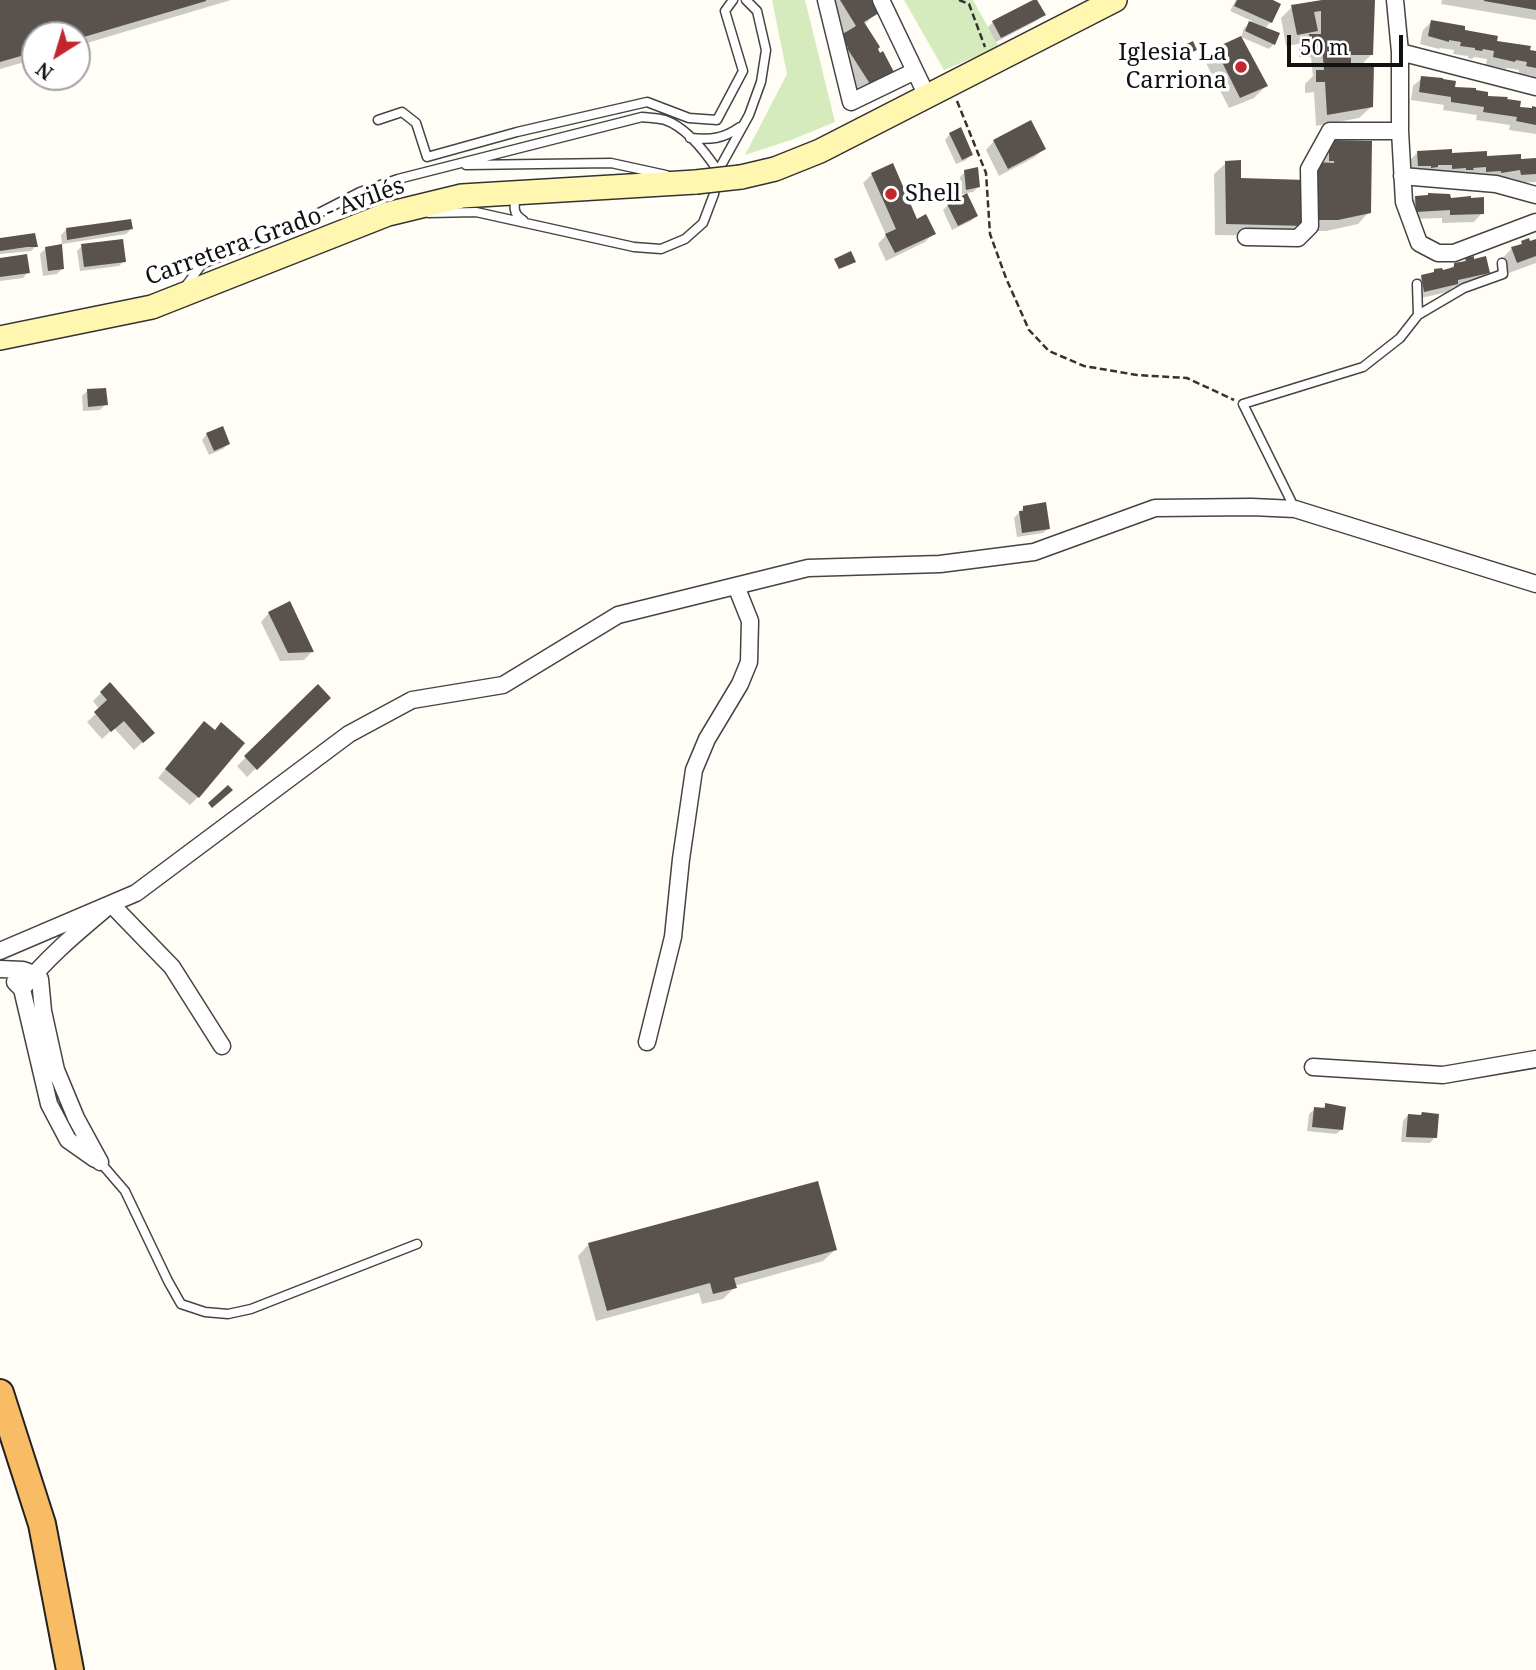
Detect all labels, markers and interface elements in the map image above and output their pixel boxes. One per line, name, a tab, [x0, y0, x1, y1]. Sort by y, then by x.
north arrow	[21, 21, 91, 91]
scale bar	[1291, 21, 1406, 65]
text: 50 m	[1300, 33, 1349, 61]
place label: Iglesia La Carriona	[1118, 39, 1227, 95]
text: N	[31, 56, 58, 86]
marker: Iglesia La Carriona	[1233, 59, 1249, 75]
street label: Carretera Grado - Avilés	[141, 172, 409, 292]
place label: Shell	[905, 180, 961, 208]
marker: Shell	[883, 186, 899, 202]

